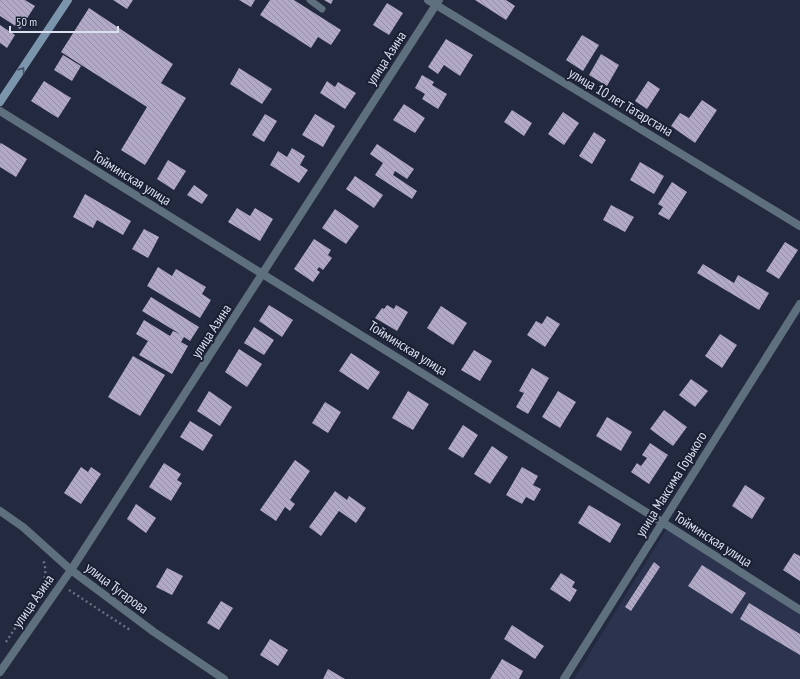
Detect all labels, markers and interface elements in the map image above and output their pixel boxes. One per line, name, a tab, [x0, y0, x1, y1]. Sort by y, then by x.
scale bar	[10, 8, 118, 34]
text: 50 m	[16, 14, 37, 29]
street label: улица Азина	[362, 28, 410, 88]
street label: улица 10 лет Татарстана	[565, 64, 677, 140]
one-way arrow	[17, 67, 24, 74]
street label: Тойминская улица	[89, 147, 175, 209]
street label: улица Азина	[187, 301, 235, 361]
street label: Тойминская улица	[365, 317, 451, 379]
street label: улица Максима Горького	[631, 428, 711, 540]
street label: Тойминская улица	[671, 507, 755, 571]
street label: улица Тугарова	[82, 558, 152, 618]
street label: улица Азина	[8, 571, 58, 631]

